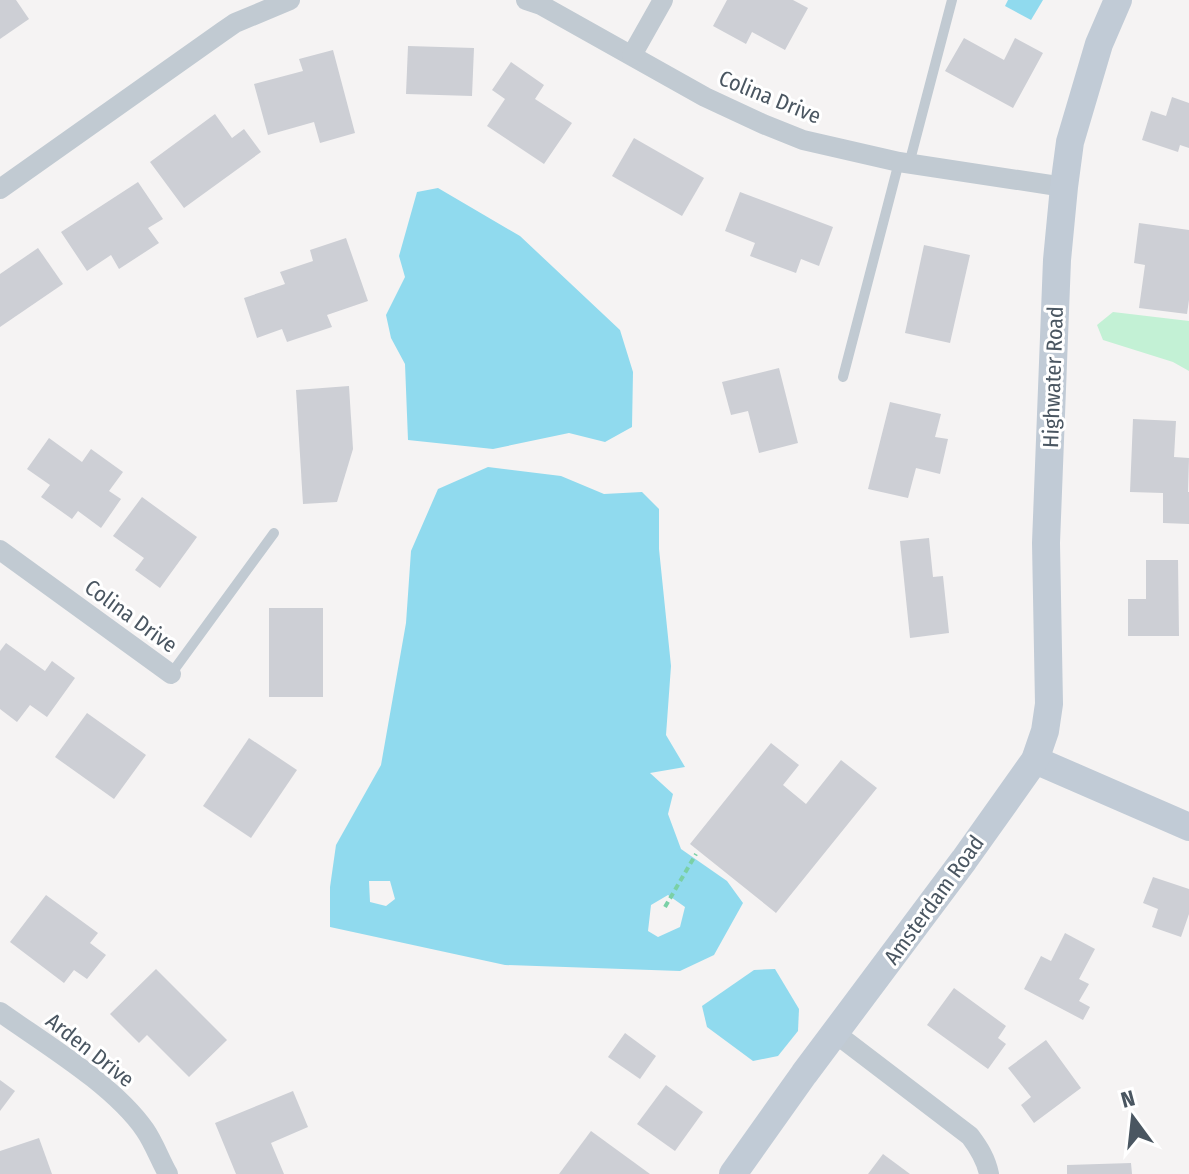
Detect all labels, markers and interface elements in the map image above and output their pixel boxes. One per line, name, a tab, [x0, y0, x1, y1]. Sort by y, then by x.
street label: Colina Drive	[715, 64, 825, 130]
street label: Highwater Road	[1037, 306, 1069, 448]
street label: Colina Drive	[79, 573, 183, 659]
street label: Amsterdam Road	[878, 830, 990, 970]
street label: Arden Drive	[40, 1007, 140, 1093]
north arrow	[1093, 1078, 1173, 1158]
text: N	[1118, 1084, 1138, 1114]

